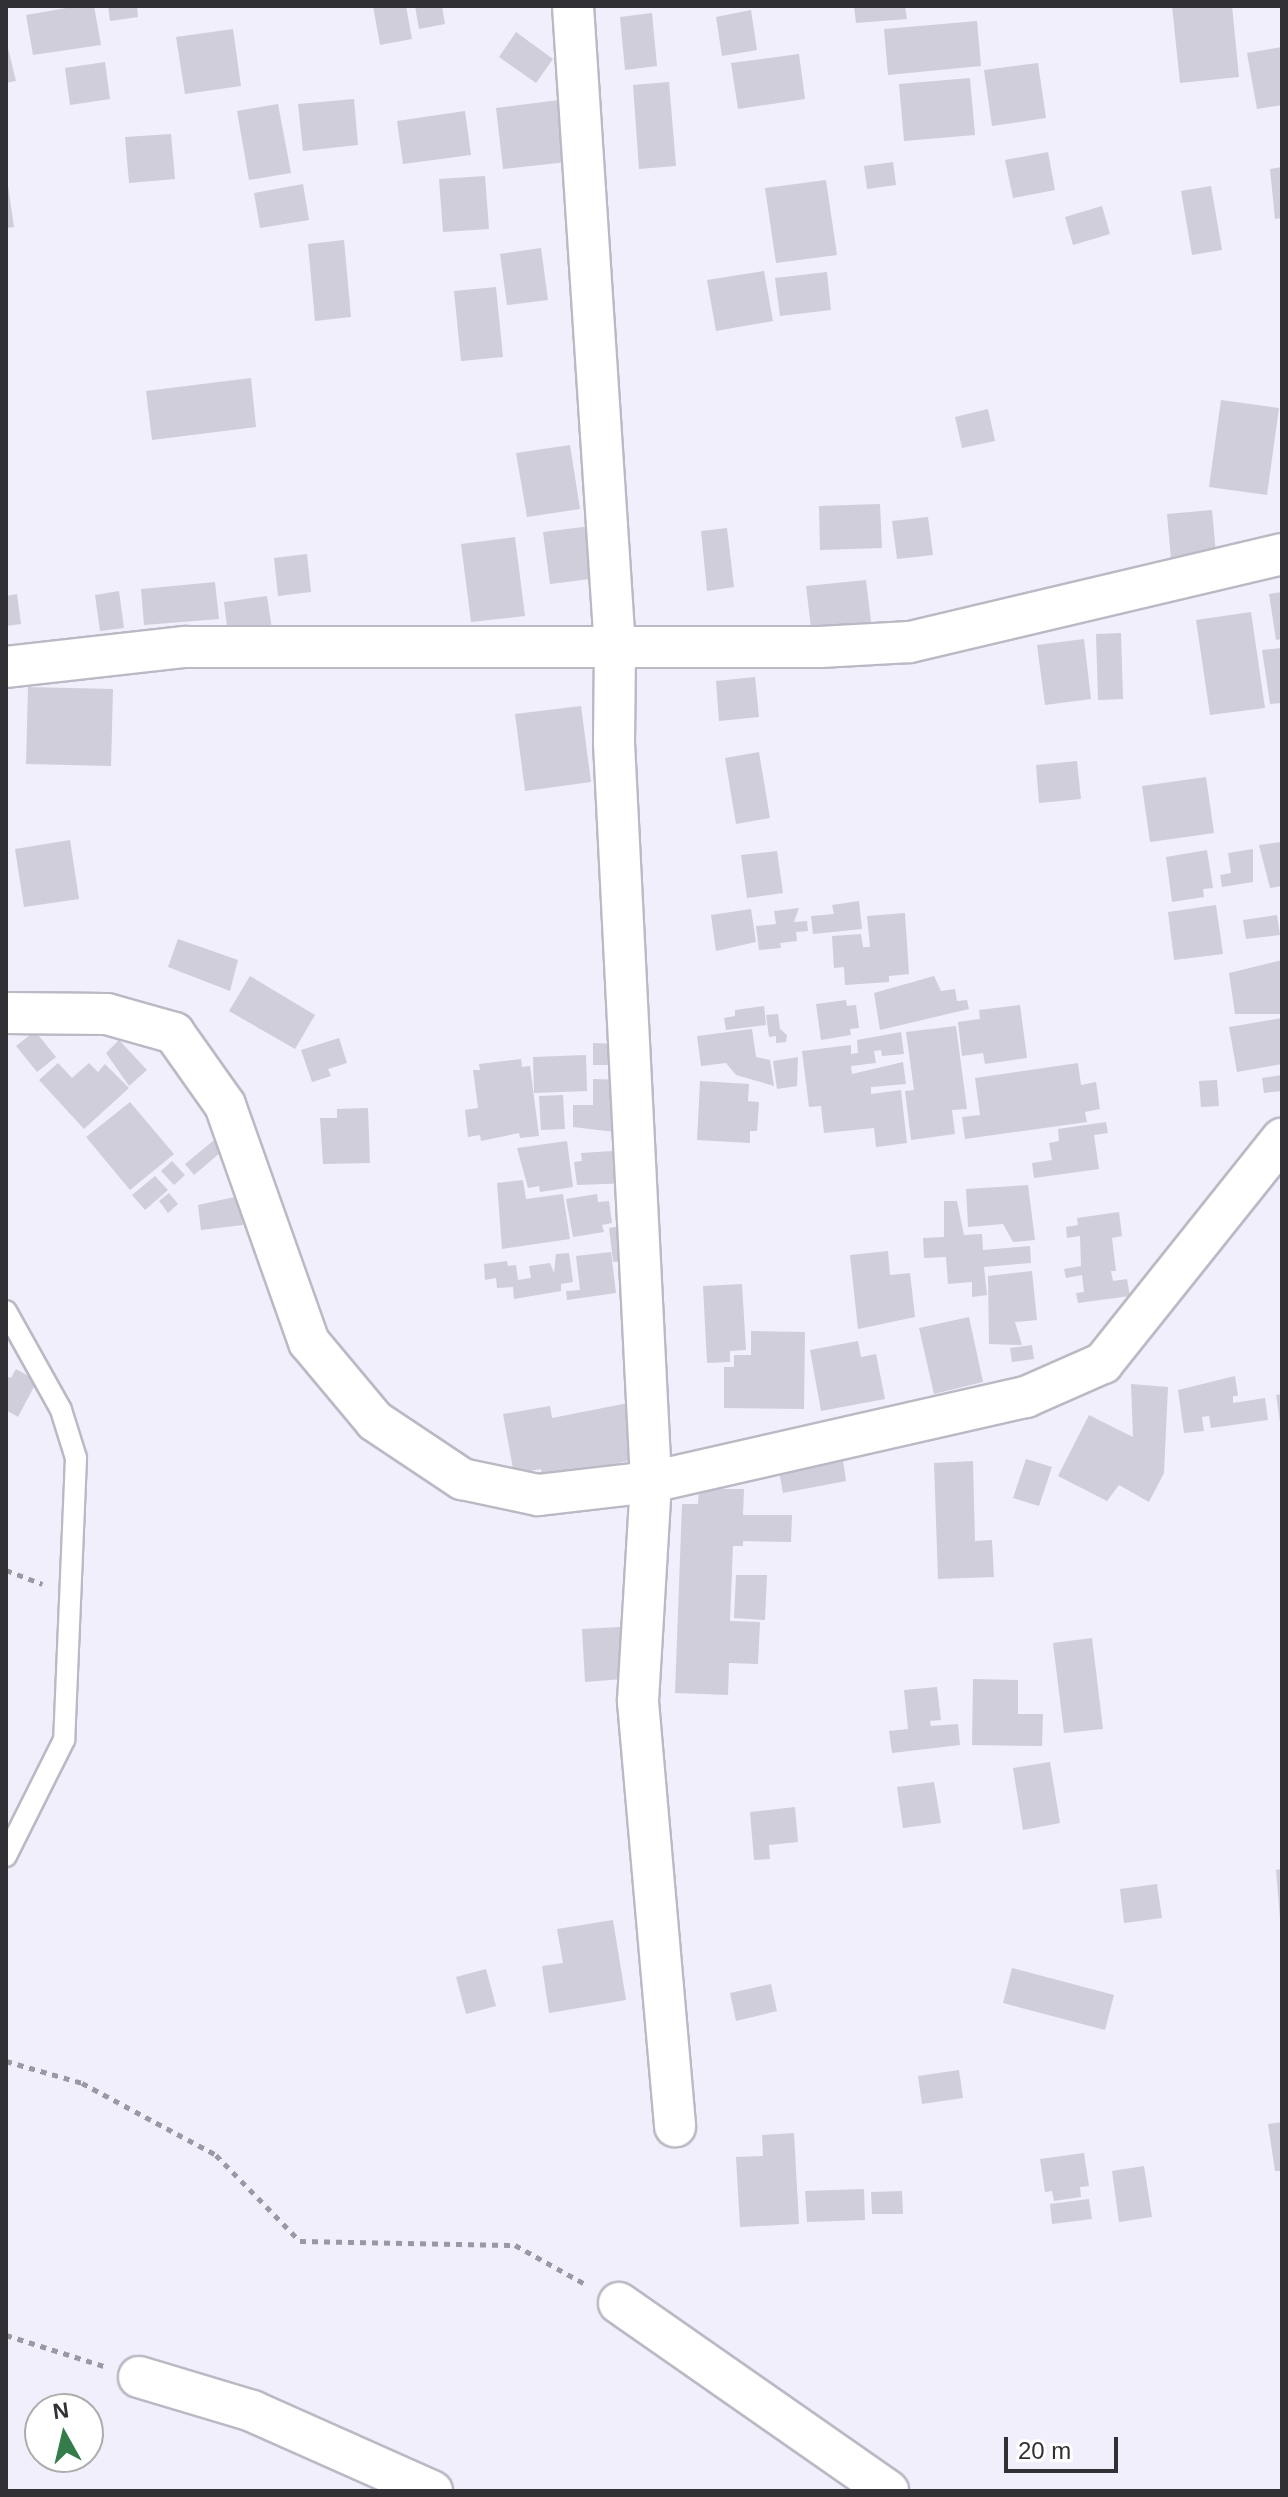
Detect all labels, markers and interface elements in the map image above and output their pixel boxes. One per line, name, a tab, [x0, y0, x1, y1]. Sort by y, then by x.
north arrow	[24, 2393, 104, 2473]
text: N	[51, 2397, 70, 2424]
scale bar	[1008, 2421, 1122, 2471]
text: 20 m	[1018, 2437, 1071, 2464]

